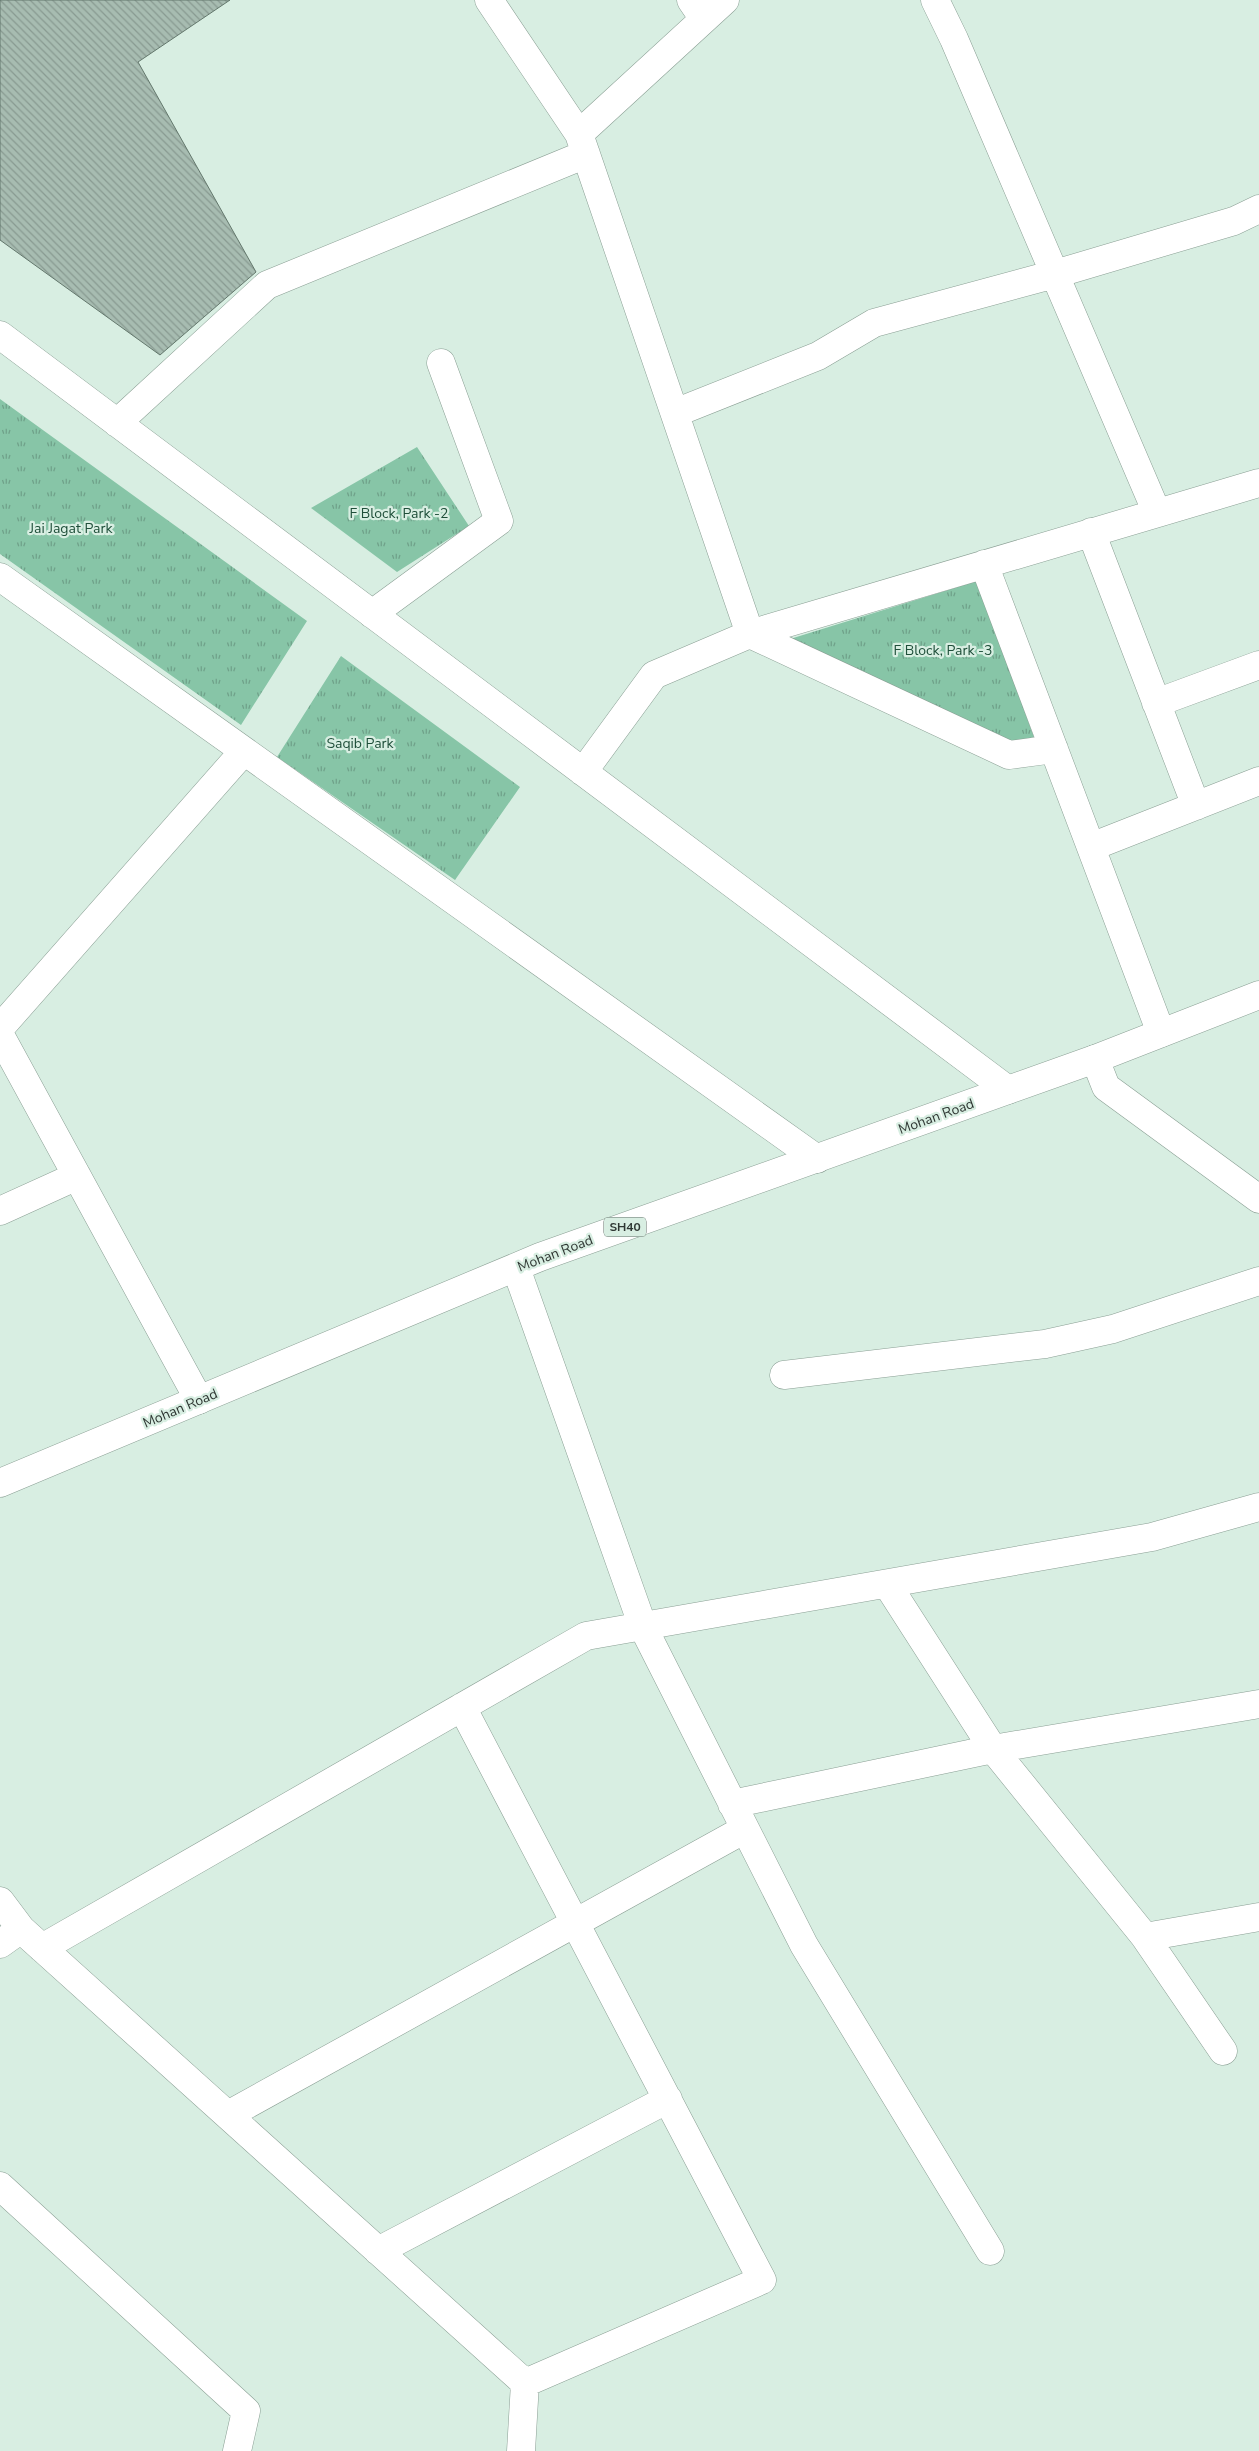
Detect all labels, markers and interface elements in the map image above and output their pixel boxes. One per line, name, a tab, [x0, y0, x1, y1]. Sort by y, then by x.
park label: F Block, Park -2	[350, 504, 448, 523]
park label: Jai Jagat Park	[29, 519, 113, 538]
park label: F Block, Park -3	[894, 641, 992, 660]
park label: Saqib Park	[326, 734, 395, 753]
street label: Mohan Road	[896, 1094, 977, 1139]
road number: SH40	[604, 1218, 646, 1236]
street label: Mohan Road	[515, 1230, 596, 1277]
street label: Mohan Road	[140, 1384, 220, 1433]

